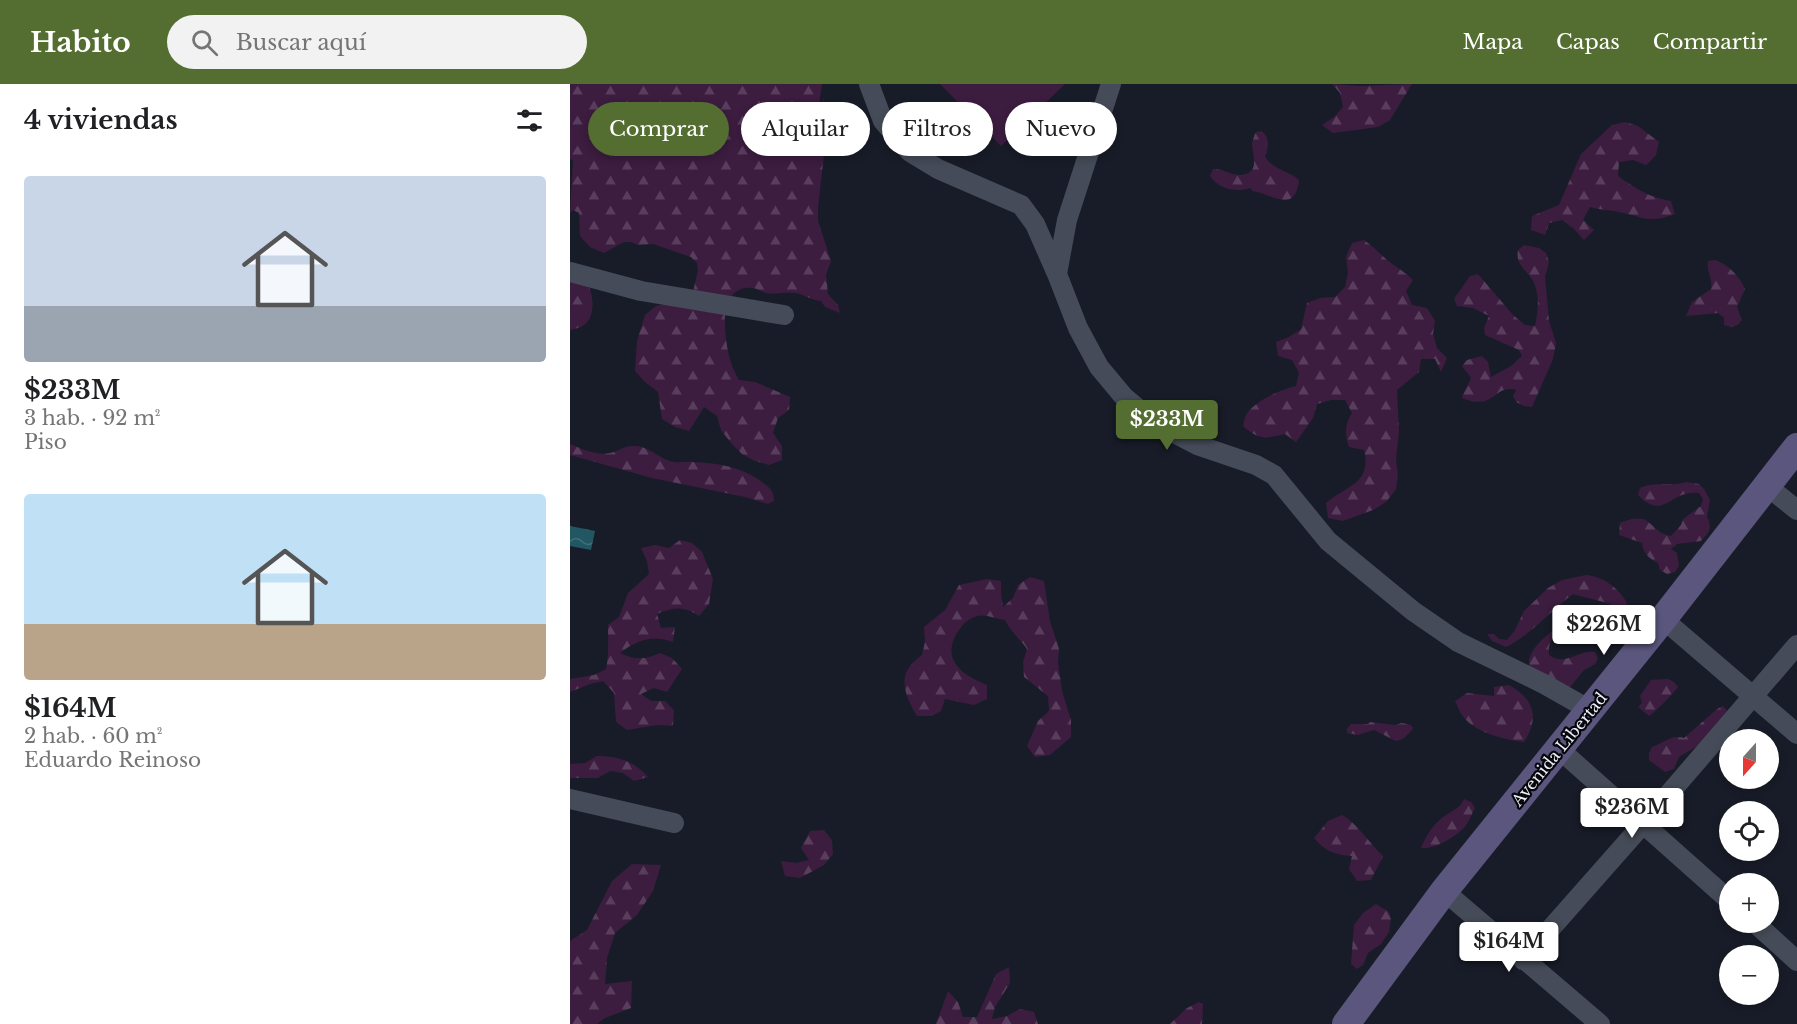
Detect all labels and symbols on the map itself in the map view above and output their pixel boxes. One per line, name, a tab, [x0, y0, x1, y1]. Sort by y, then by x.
pin: $233M	[1125, 400, 1209, 451]
pin: $226M	[1562, 605, 1646, 656]
street label: Avenida Libertad	[1506, 688, 1611, 811]
north arrow	[1719, 729, 1779, 789]
pin: $236M	[1590, 788, 1674, 839]
pin: $164M	[1467, 922, 1551, 973]

